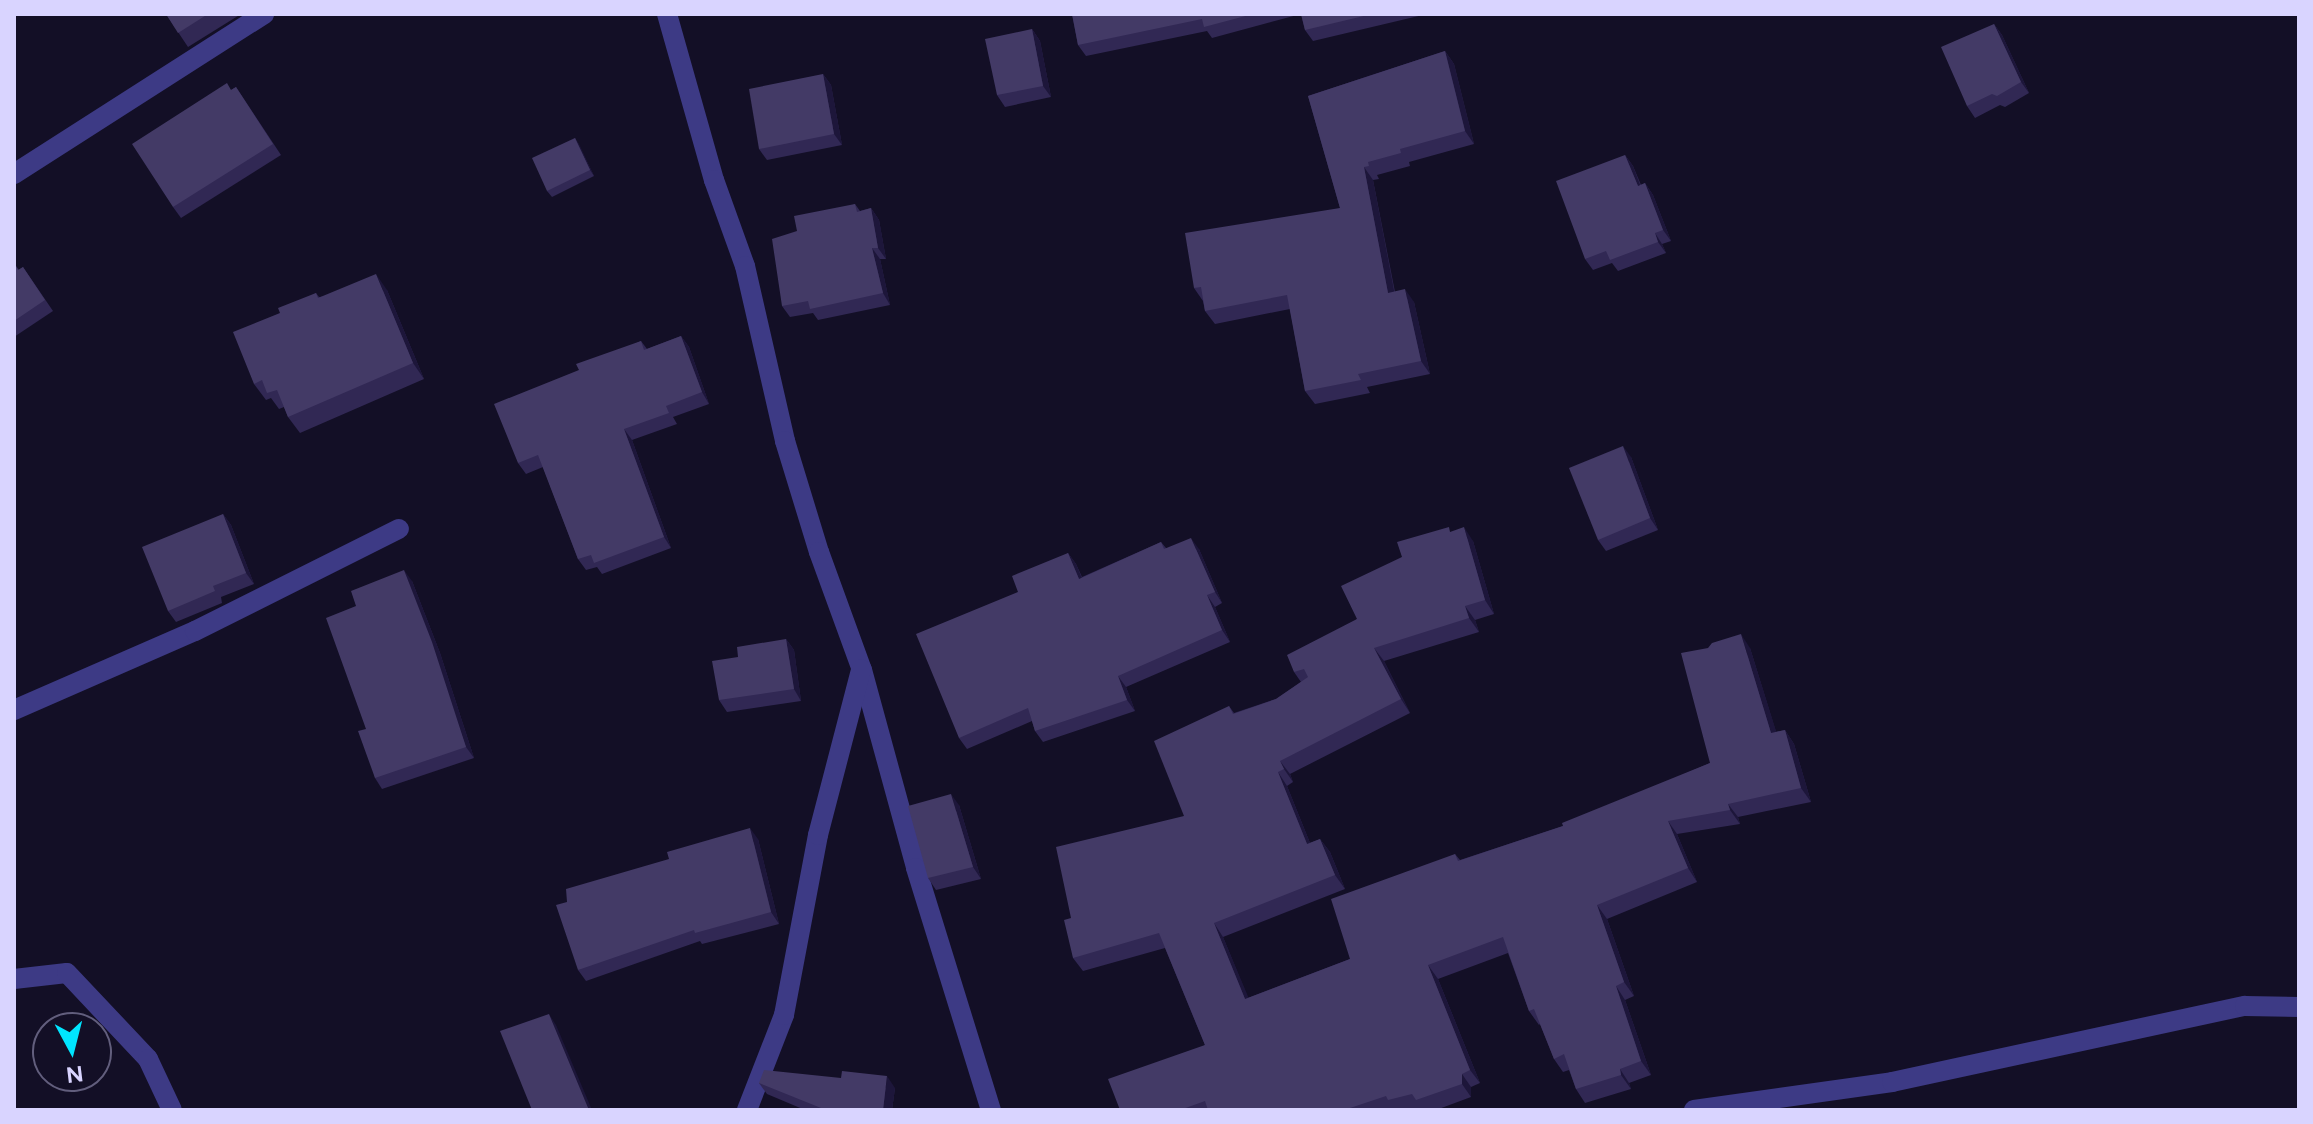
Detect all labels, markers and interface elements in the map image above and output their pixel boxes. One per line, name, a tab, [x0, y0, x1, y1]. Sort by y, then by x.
north arrow	[32, 1012, 112, 1092]
text: N	[65, 1060, 85, 1089]

